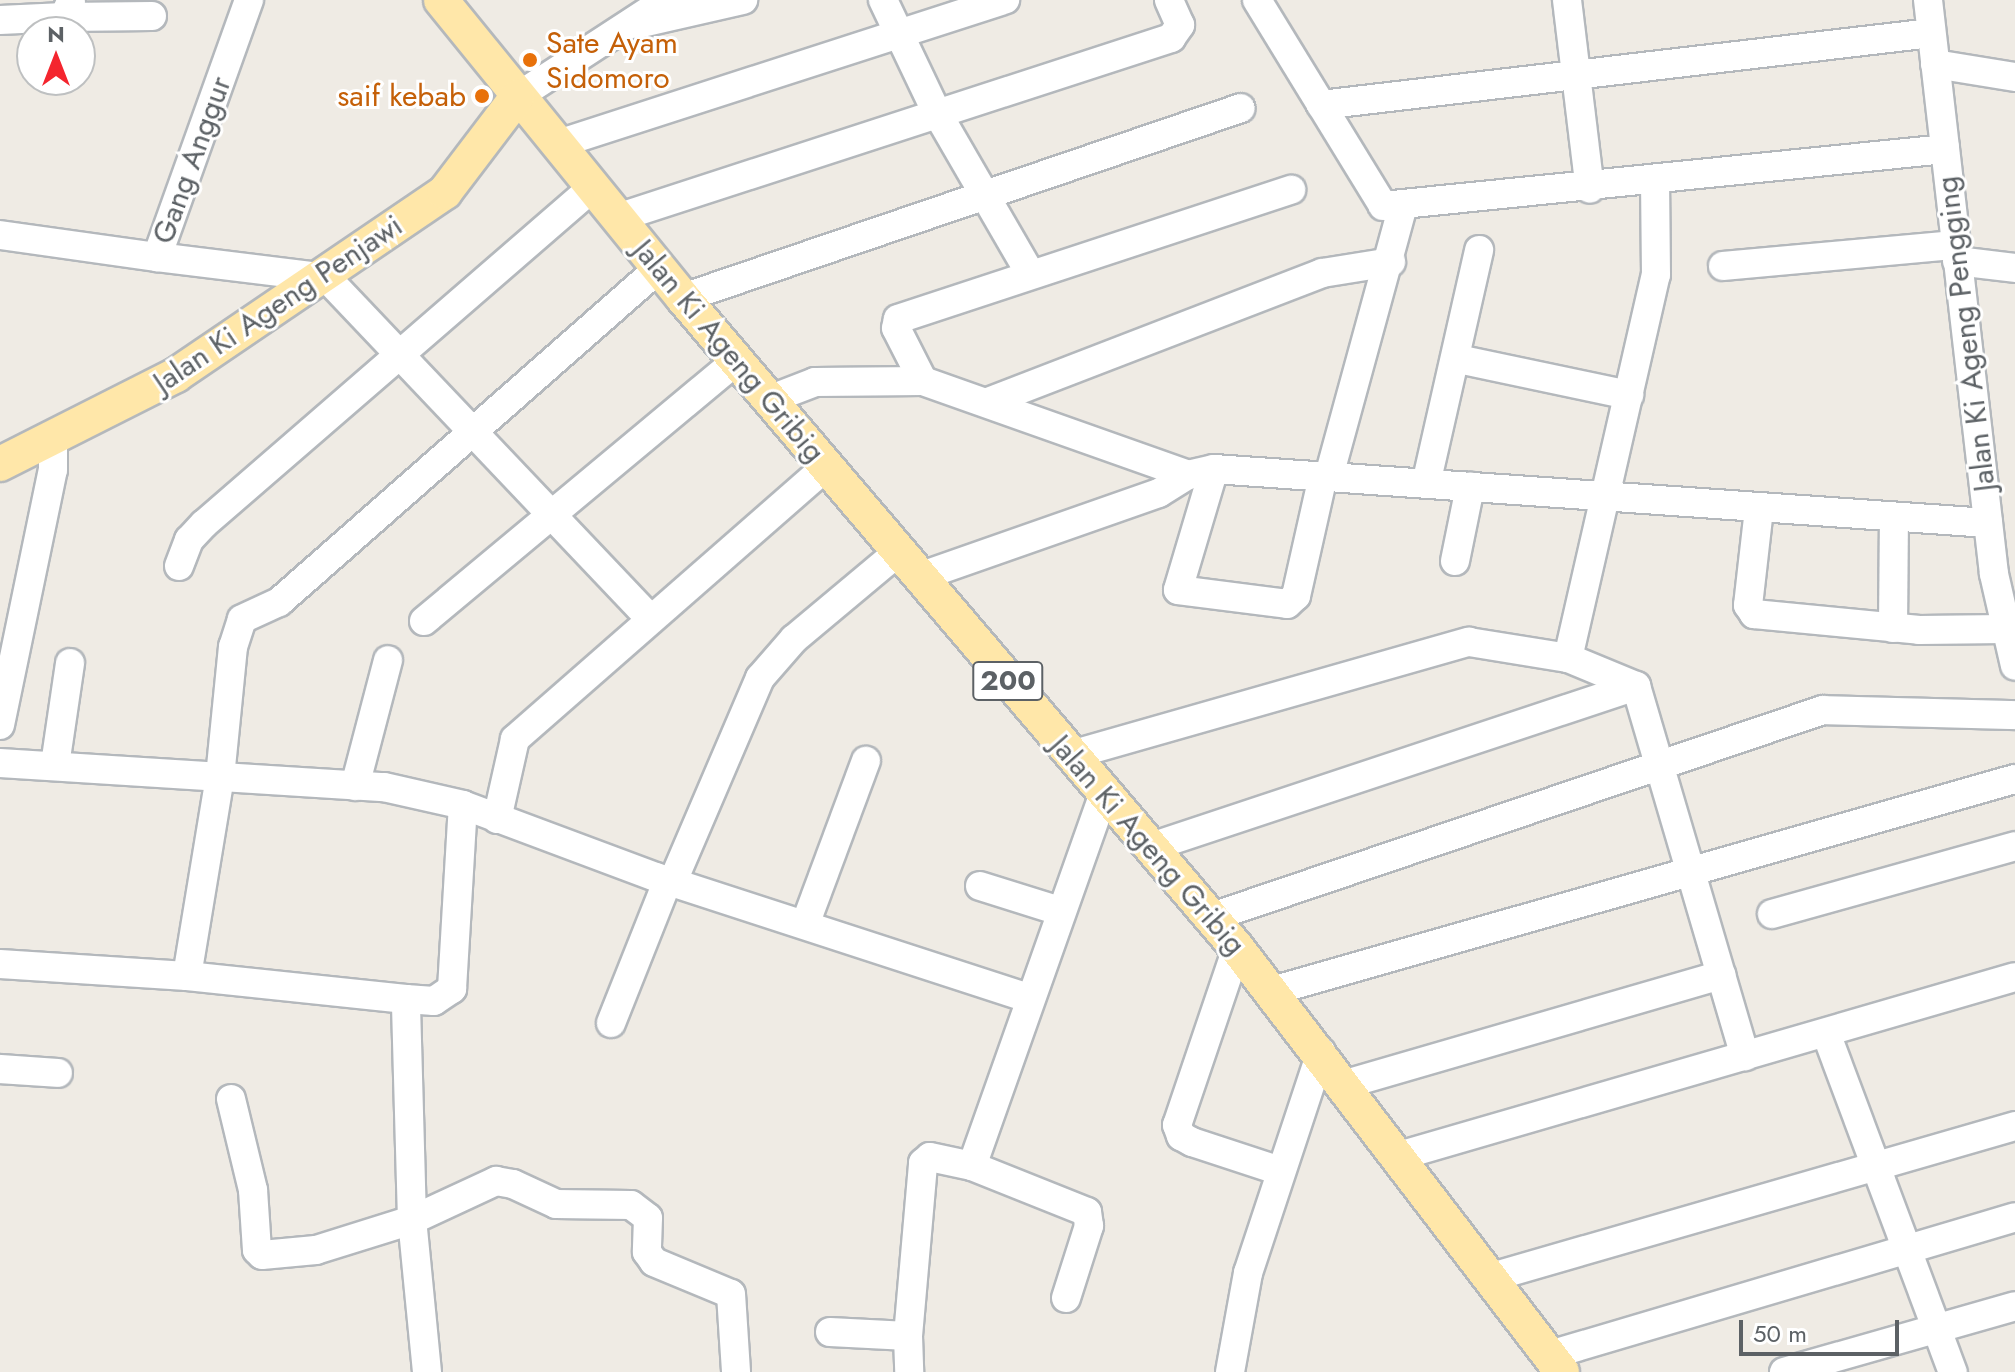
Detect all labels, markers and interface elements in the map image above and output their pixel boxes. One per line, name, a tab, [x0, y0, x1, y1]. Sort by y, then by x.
north arrow	[16, 16, 96, 96]
text: N	[47, 18, 65, 50]
place label: Sate Ayam Sidomoro	[546, 25, 678, 96]
marker: Sate Ayam Sidomoro	[521, 51, 539, 69]
street label: Gang Anggur	[145, 71, 239, 249]
place label: saif kebab	[337, 78, 466, 114]
marker: saif kebab	[473, 87, 491, 105]
street label: Jalan Ki Ageng Pengging	[1929, 174, 2003, 494]
street label: Jalan Ki Ageng Penjawi	[147, 207, 409, 401]
street label: Jalan Ki Ageng Gribig	[626, 233, 832, 469]
road number: 200	[972, 657, 1044, 705]
street label: Jalan Ki Ageng Gribig	[1043, 728, 1253, 962]
scale bar	[1743, 1304, 1903, 1354]
text: 50 m	[1753, 1316, 1807, 1351]

